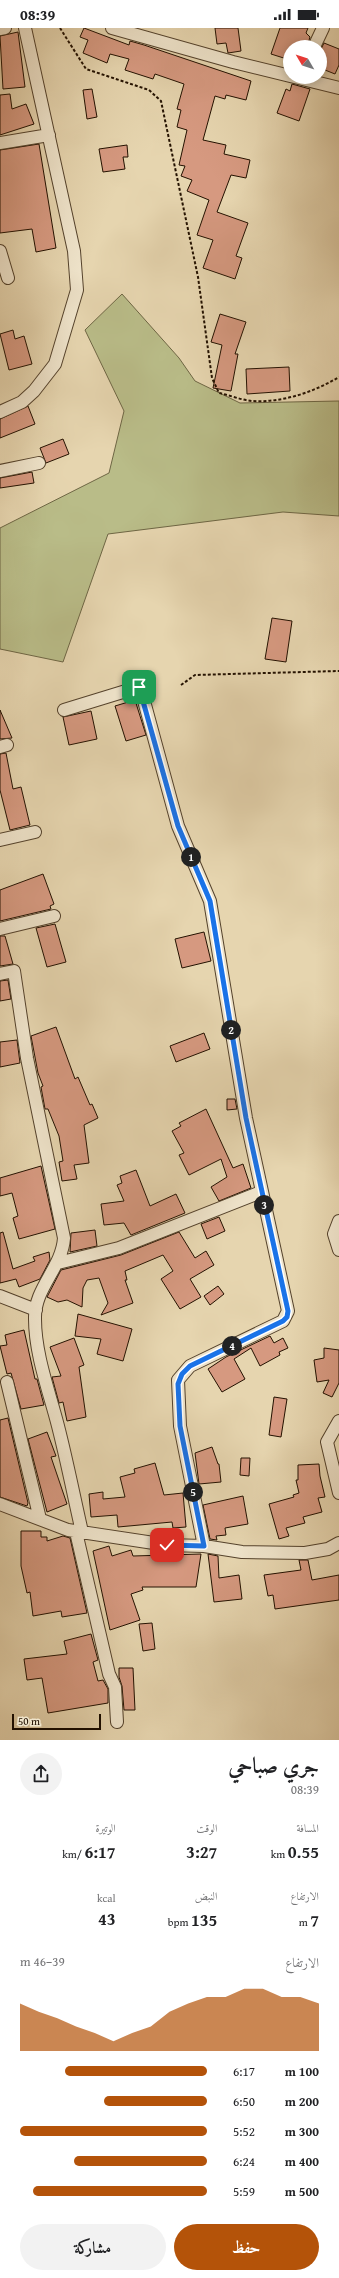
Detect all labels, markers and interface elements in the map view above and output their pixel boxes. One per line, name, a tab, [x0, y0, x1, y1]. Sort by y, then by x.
text: 08:39	[20, 4, 55, 25]
north arrow	[283, 40, 327, 84]
map controls	[283, 40, 327, 84]
pin	[122, 670, 156, 704]
icon: arrive	[128, 676, 150, 698]
pin: 1	[181, 847, 201, 867]
text: 1	[188, 849, 194, 865]
pin: 2	[221, 1020, 241, 1040]
text: 2	[228, 1022, 234, 1038]
pin: 3	[254, 1195, 274, 1215]
text: 3	[261, 1197, 267, 1213]
pin: 4	[222, 1336, 242, 1356]
text: 4	[229, 1338, 235, 1354]
pin: 5	[183, 1482, 203, 1502]
text: 5	[190, 1484, 196, 1500]
pin	[150, 1528, 184, 1562]
icon: check	[156, 1534, 178, 1556]
scale bar	[12, 1712, 101, 1731]
text: 50 m	[18, 1713, 40, 1729]
text: جري صباحي	[228, 1749, 319, 1781]
button: share	[20, 1753, 62, 1795]
text: 08:39	[291, 1780, 319, 1799]
text: الوتيرة	[95, 1820, 116, 1836]
text: الوقت	[196, 1820, 217, 1836]
text: المسافة	[297, 1820, 319, 1836]
text: 6:17	[84, 1839, 116, 1864]
text: 3:27	[186, 1839, 217, 1864]
text: 0.55	[288, 1839, 319, 1864]
text: /km	[62, 1846, 84, 1862]
text: km	[271, 1846, 288, 1862]
text: النبض	[195, 1888, 217, 1904]
text: الارتفاع	[290, 1888, 319, 1904]
text: kcal	[97, 1890, 116, 1906]
text: 43	[98, 1906, 116, 1931]
text: 135	[191, 1907, 217, 1932]
text: 7	[310, 1907, 319, 1932]
text: bpm	[168, 1914, 191, 1930]
text: m	[299, 1914, 310, 1930]
text: 39–46 m	[20, 1952, 65, 1971]
text: الارتفاع	[285, 1953, 319, 1972]
text: 6:17	[233, 2062, 255, 2081]
text: 100 m	[285, 2062, 319, 2081]
text: 6:50	[233, 2092, 255, 2111]
text: 200 m	[285, 2092, 319, 2111]
text: 5:52	[233, 2122, 255, 2141]
text: 300 m	[285, 2122, 319, 2141]
text: 6:24	[233, 2152, 255, 2171]
text: 400 m	[285, 2152, 319, 2171]
text: 5:59	[233, 2182, 255, 2201]
text: 500 m	[285, 2182, 319, 2201]
button: مشاركة	[20, 2224, 166, 2270]
button: حفظ	[174, 2224, 319, 2270]

